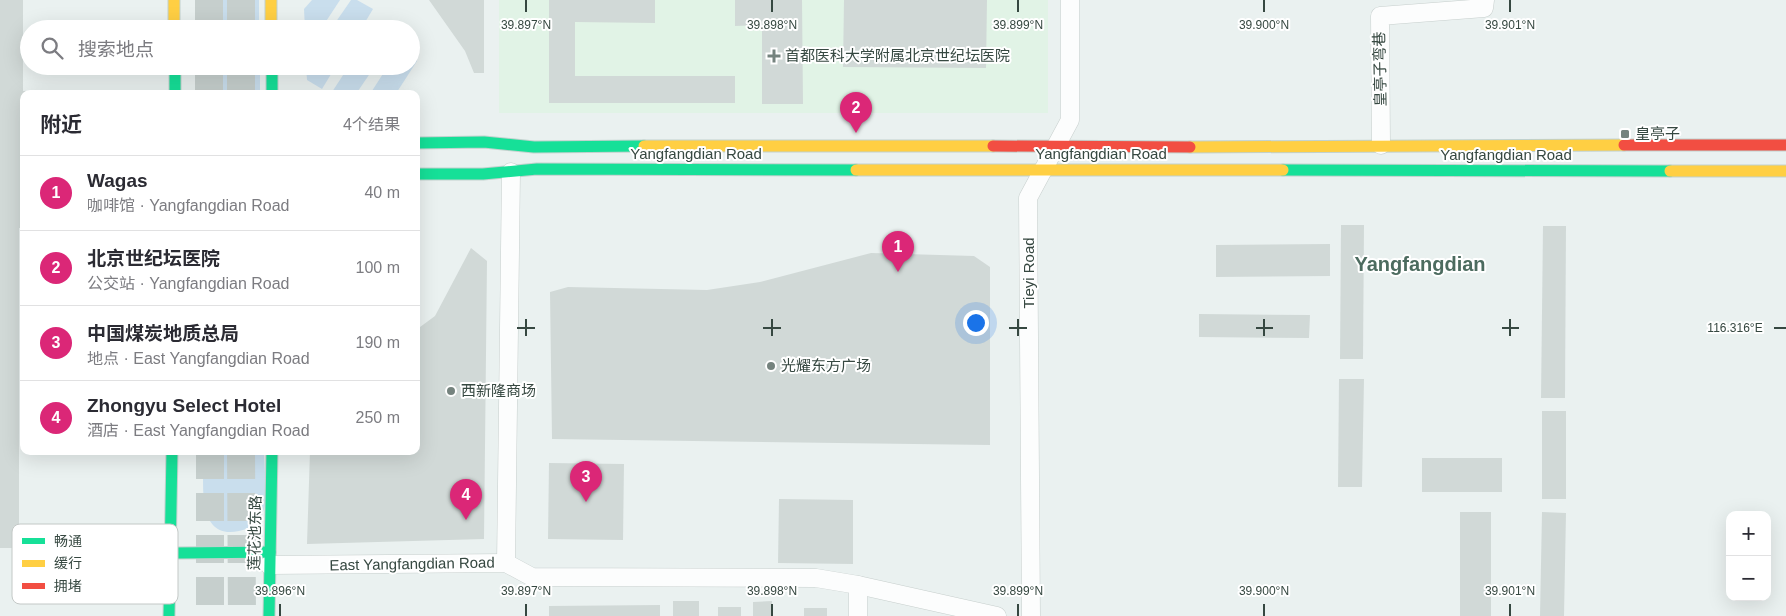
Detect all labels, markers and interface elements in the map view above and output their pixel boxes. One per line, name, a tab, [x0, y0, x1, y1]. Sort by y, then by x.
text: 39.897°N	[501, 18, 551, 32]
text: 39.898°N	[747, 18, 797, 32]
text: 39.899°N	[993, 18, 1043, 32]
text: 39.900°N	[1239, 18, 1289, 32]
text: 39.901°N	[1485, 18, 1535, 32]
search box	[20, 20, 420, 75]
street label: 皇亭子弯巷	[1370, 31, 1389, 107]
icon: search	[38, 34, 66, 62]
text: 搜索地点	[78, 39, 154, 60]
place label: 首都医科大学附属北京世纪坛医院	[785, 47, 1010, 64]
marker: 首都医科大学附属北京世纪坛医院	[767, 49, 781, 63]
pin: 2	[840, 92, 872, 133]
text: 附近	[40, 113, 82, 136]
text: 4个结果	[343, 116, 400, 133]
place label: 皇亭子	[1635, 125, 1680, 142]
marker: 皇亭子	[1619, 128, 1631, 140]
street label: Yangfangdian Road	[630, 145, 762, 162]
street label: Yangfangdian Road	[1035, 145, 1167, 162]
street label: Yangfangdian Road	[1440, 146, 1572, 163]
text: Wagas	[87, 170, 148, 191]
text: 1	[52, 184, 60, 201]
text: 40 m	[364, 184, 400, 201]
text: 咖啡馆 · Yangfangdian Road	[87, 197, 290, 214]
pin: 1	[882, 231, 914, 272]
street label: Tieyi Road	[1020, 237, 1037, 309]
text: 北京世纪坛医院	[87, 248, 220, 269]
district label: Yangfangdian	[1354, 253, 1486, 275]
text: 2	[52, 259, 60, 276]
text: 100 m	[356, 259, 400, 276]
text: 公交站 · Yangfangdian Road	[87, 275, 290, 292]
your location	[963, 310, 989, 336]
text: 116.316°E	[1707, 321, 1763, 335]
text: 中国煤炭地质总局	[87, 323, 239, 344]
text: 3	[52, 334, 60, 351]
text: 190 m	[356, 334, 400, 351]
text: 地点 · East Yangfangdian Road	[87, 350, 310, 367]
place label: 光耀东方广场	[781, 357, 871, 374]
marker: 光耀东方广场	[765, 360, 777, 372]
place label: 西新隆商场	[461, 382, 536, 399]
marker: 西新隆商场	[445, 385, 457, 397]
text: Zhongyu Select Hotel	[87, 395, 281, 416]
text: 4	[52, 409, 60, 426]
text: 250 m	[356, 409, 400, 426]
text: 酒店 · East Yangfangdian Road	[87, 422, 310, 439]
pin: 3	[570, 461, 602, 502]
pin: 4	[450, 479, 482, 520]
street label: 莲花池东路	[245, 495, 264, 571]
map controls	[1726, 511, 1771, 601]
button: +	[1726, 511, 1771, 556]
legend	[12, 524, 178, 604]
text: 畅通	[54, 533, 82, 549]
street label: East Yangfangdian Road	[329, 554, 495, 573]
text: 缓行	[54, 555, 82, 571]
button: −	[1726, 556, 1771, 601]
text: 拥堵	[54, 578, 82, 594]
text: 39.896°N	[255, 584, 305, 598]
text: 39.897°N	[501, 584, 551, 598]
text: 39.898°N	[747, 584, 797, 598]
text: 39.899°N	[993, 584, 1043, 598]
text: 39.900°N	[1239, 584, 1289, 598]
text: 39.901°N	[1485, 584, 1535, 598]

